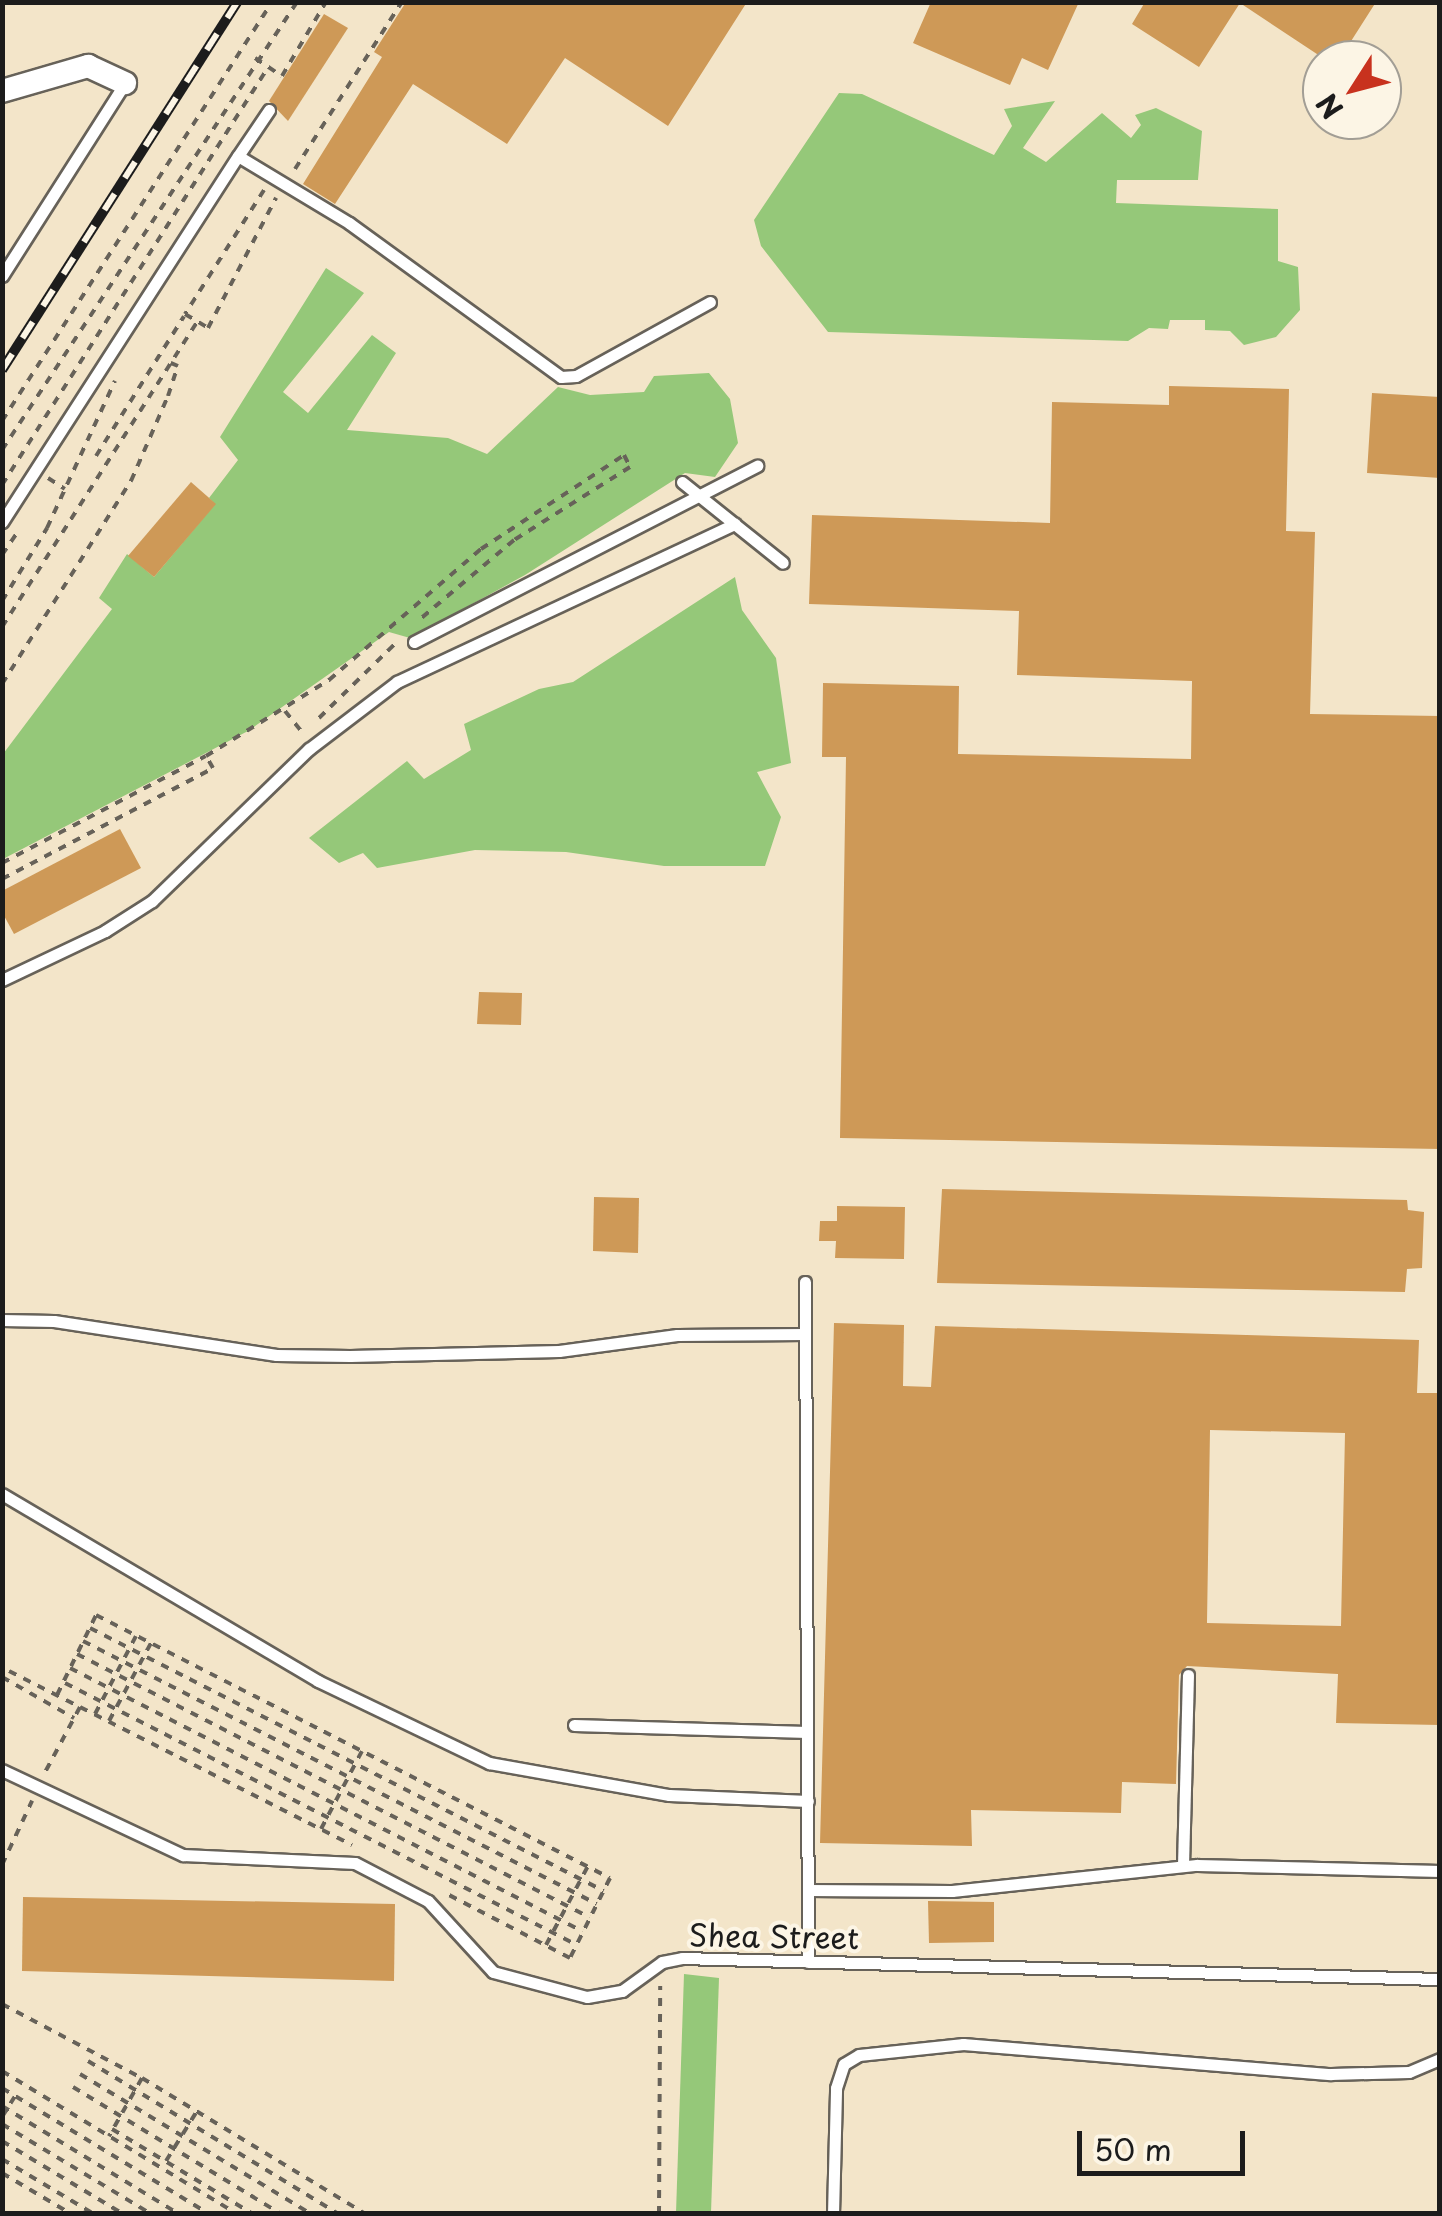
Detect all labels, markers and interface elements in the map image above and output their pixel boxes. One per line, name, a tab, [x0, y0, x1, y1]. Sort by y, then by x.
north arrow	[1302, 40, 1402, 140]
text: N	[1305, 85, 1353, 128]
street label: Shea Street	[689, 1917, 859, 1955]
scale bar	[1082, 2111, 1250, 2173]
text: 50 m	[1094, 2126, 1172, 2171]

